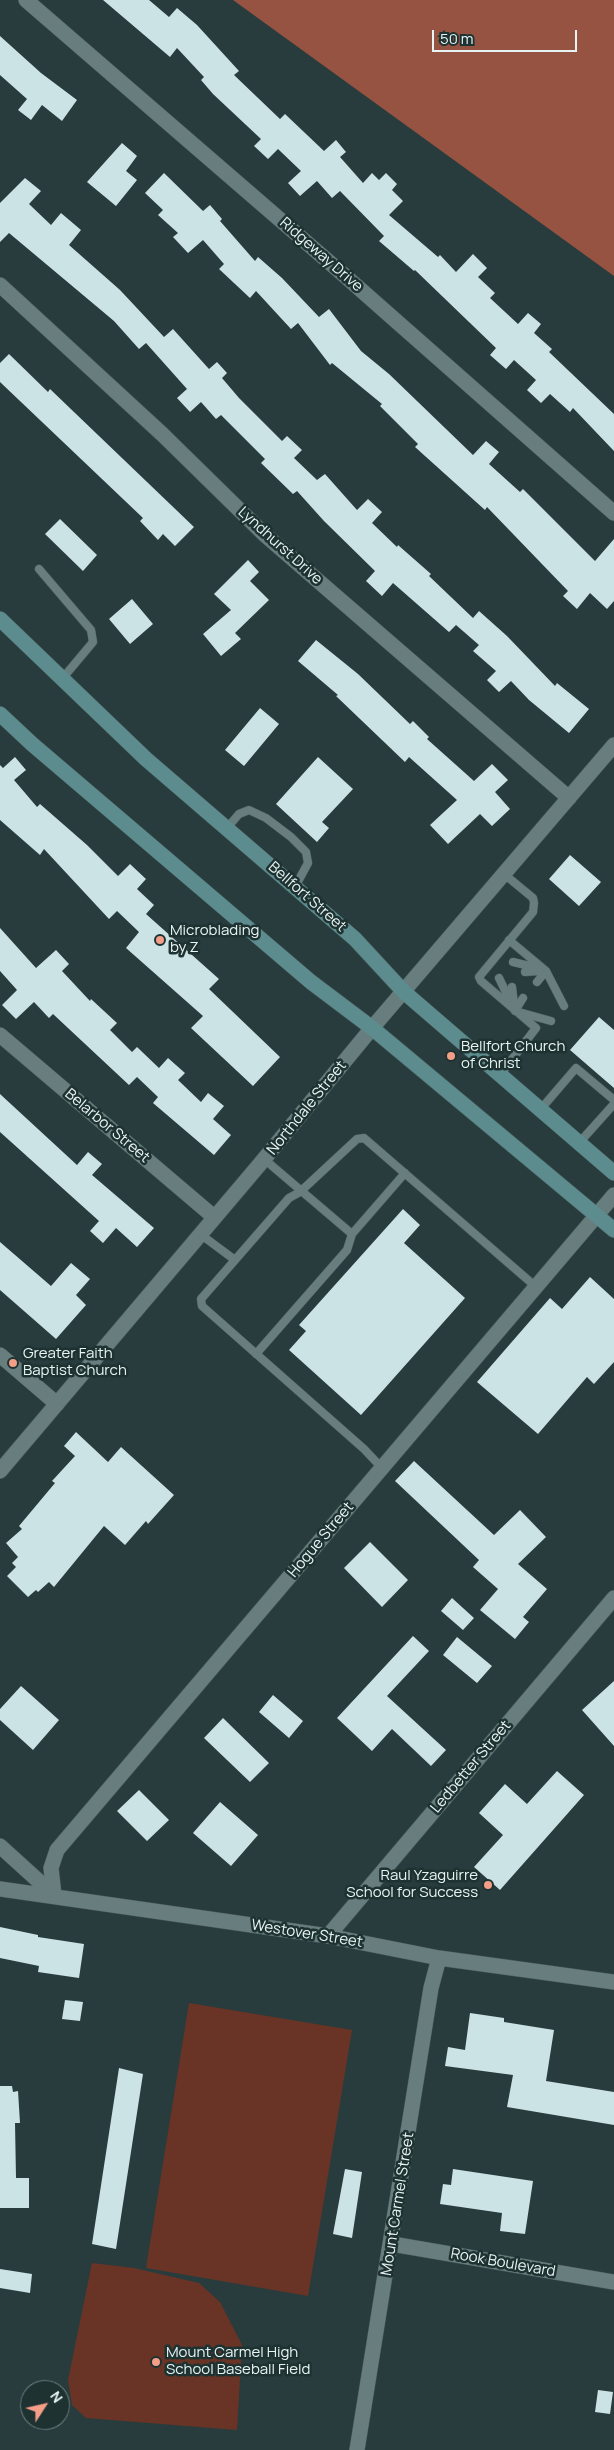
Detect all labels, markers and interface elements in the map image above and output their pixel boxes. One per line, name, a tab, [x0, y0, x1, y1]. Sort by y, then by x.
scale bar	[434, 20, 579, 52]
text: 50 m	[440, 28, 474, 49]
street label: Ridgeway Drive	[276, 214, 366, 296]
street label: Lyndhurst Drive	[234, 503, 326, 589]
street label: Bellfort Street	[264, 858, 350, 936]
place label: Microblading by Z	[170, 922, 259, 957]
marker: Microblading by Z	[154, 934, 166, 946]
place label: Bellfort Church of Christ	[461, 1038, 565, 1073]
marker: Bellfort Church of Christ	[445, 1050, 457, 1062]
street label: Northdale Street	[264, 1057, 350, 1159]
street label: Belarbor Street	[61, 1085, 153, 1167]
place label: Greater Faith Baptist Church	[23, 1345, 127, 1380]
marker: Greater Faith Baptist Church	[7, 1357, 19, 1369]
street label: Hogue Street	[284, 1499, 358, 1581]
street label: Ledbetter Street	[427, 1717, 515, 1817]
place label: Raul Yzaguirre School for Success	[346, 1867, 478, 1902]
marker: Raul Yzaguirre School for Success	[482, 1879, 494, 1891]
street label: Westover Street	[250, 1916, 364, 1952]
street label: Mount Carmel Street	[378, 2131, 418, 2277]
street label: Rook Boulevard	[449, 2245, 557, 2281]
place label: Mount Carmel High School Baseball Field	[166, 2344, 310, 2379]
marker: Mount Carmel High School Baseball Field	[150, 2356, 162, 2368]
north arrow	[20, 2380, 70, 2430]
text: N	[46, 2387, 68, 2406]

